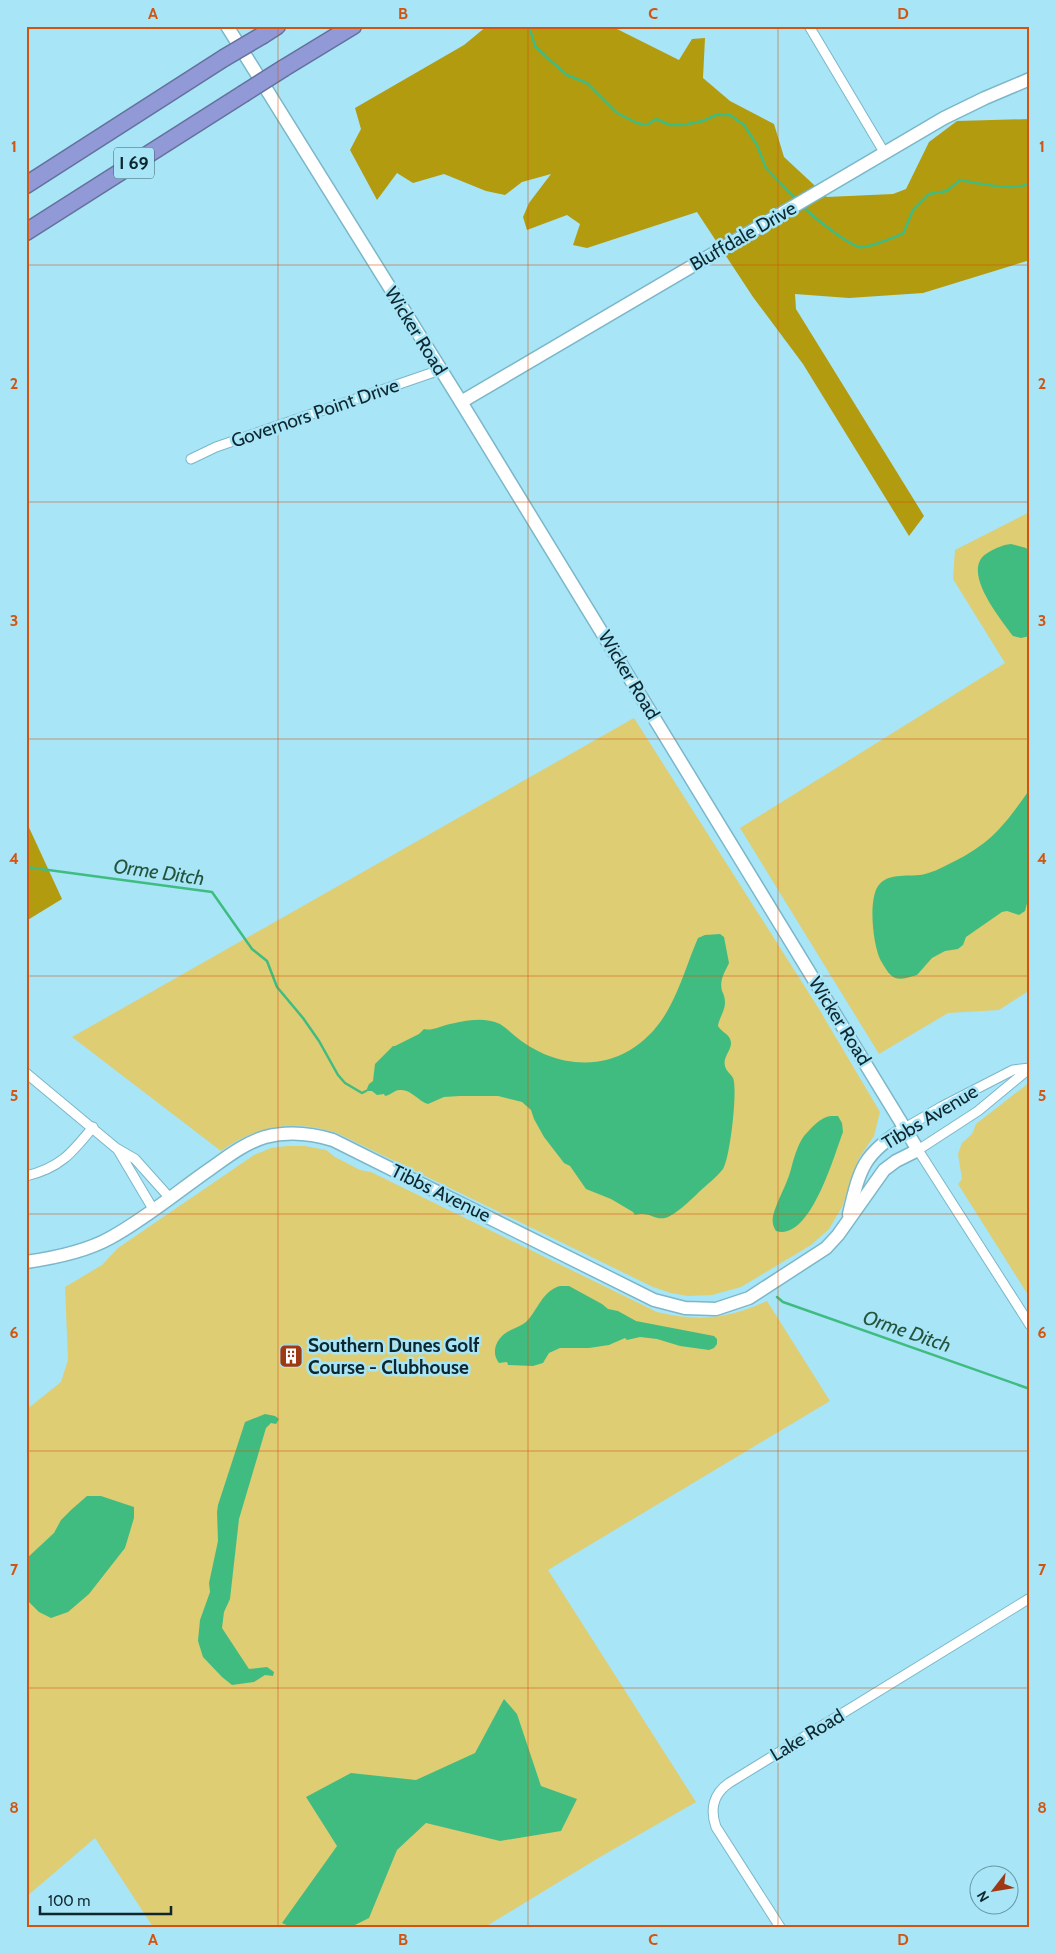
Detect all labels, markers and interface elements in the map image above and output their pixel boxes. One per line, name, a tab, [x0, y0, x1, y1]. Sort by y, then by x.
text: A	[148, 4, 158, 23]
text: B	[398, 4, 408, 23]
text: C	[648, 4, 658, 23]
text: D	[897, 4, 909, 23]
text: 1	[11, 137, 17, 156]
text: 1	[1039, 137, 1045, 156]
road number: I 69	[114, 148, 154, 178]
street label: Bluffdale Drive	[686, 196, 800, 276]
street label: Wicker Road	[380, 283, 452, 379]
street label: Governors Point Drive	[228, 373, 402, 453]
text: 2	[10, 374, 18, 393]
text: 2	[1038, 374, 1046, 393]
text: 3	[10, 611, 18, 630]
text: 3	[1038, 611, 1046, 630]
street label: Wicker Road	[593, 626, 665, 724]
text: 4	[9, 849, 19, 868]
text: 4	[1037, 849, 1047, 868]
water label: Orme Ditch	[112, 854, 206, 890]
street label: Wicker Road	[804, 973, 876, 1069]
street label: Tibbs Avenue	[878, 1079, 982, 1155]
text: 5	[10, 1086, 18, 1105]
text: 5	[1038, 1086, 1046, 1105]
street label: Tibbs Avenue	[388, 1159, 495, 1227]
water label: Orme Ditch	[860, 1305, 954, 1357]
text: 6	[10, 1323, 19, 1342]
text: 6	[1038, 1323, 1047, 1342]
place label: Southern Dunes Golf Course - Clubhouse	[308, 1334, 480, 1379]
building icon: Southern Dunes Golf Course - Clubhouse	[278, 1343, 304, 1369]
text: 7	[10, 1560, 19, 1579]
text: 7	[1038, 1560, 1047, 1579]
street label: Lake Road	[766, 1704, 848, 1766]
text: 8	[9, 1798, 19, 1817]
text: 8	[1037, 1798, 1047, 1817]
north arrow	[968, 1866, 1018, 1916]
scale bar	[40, 1883, 171, 1915]
text: N	[973, 1888, 993, 1906]
text: 100 m	[48, 1892, 90, 1910]
text: A	[148, 1930, 158, 1949]
text: B	[398, 1930, 408, 1949]
text: C	[648, 1930, 658, 1949]
text: D	[897, 1930, 909, 1949]

